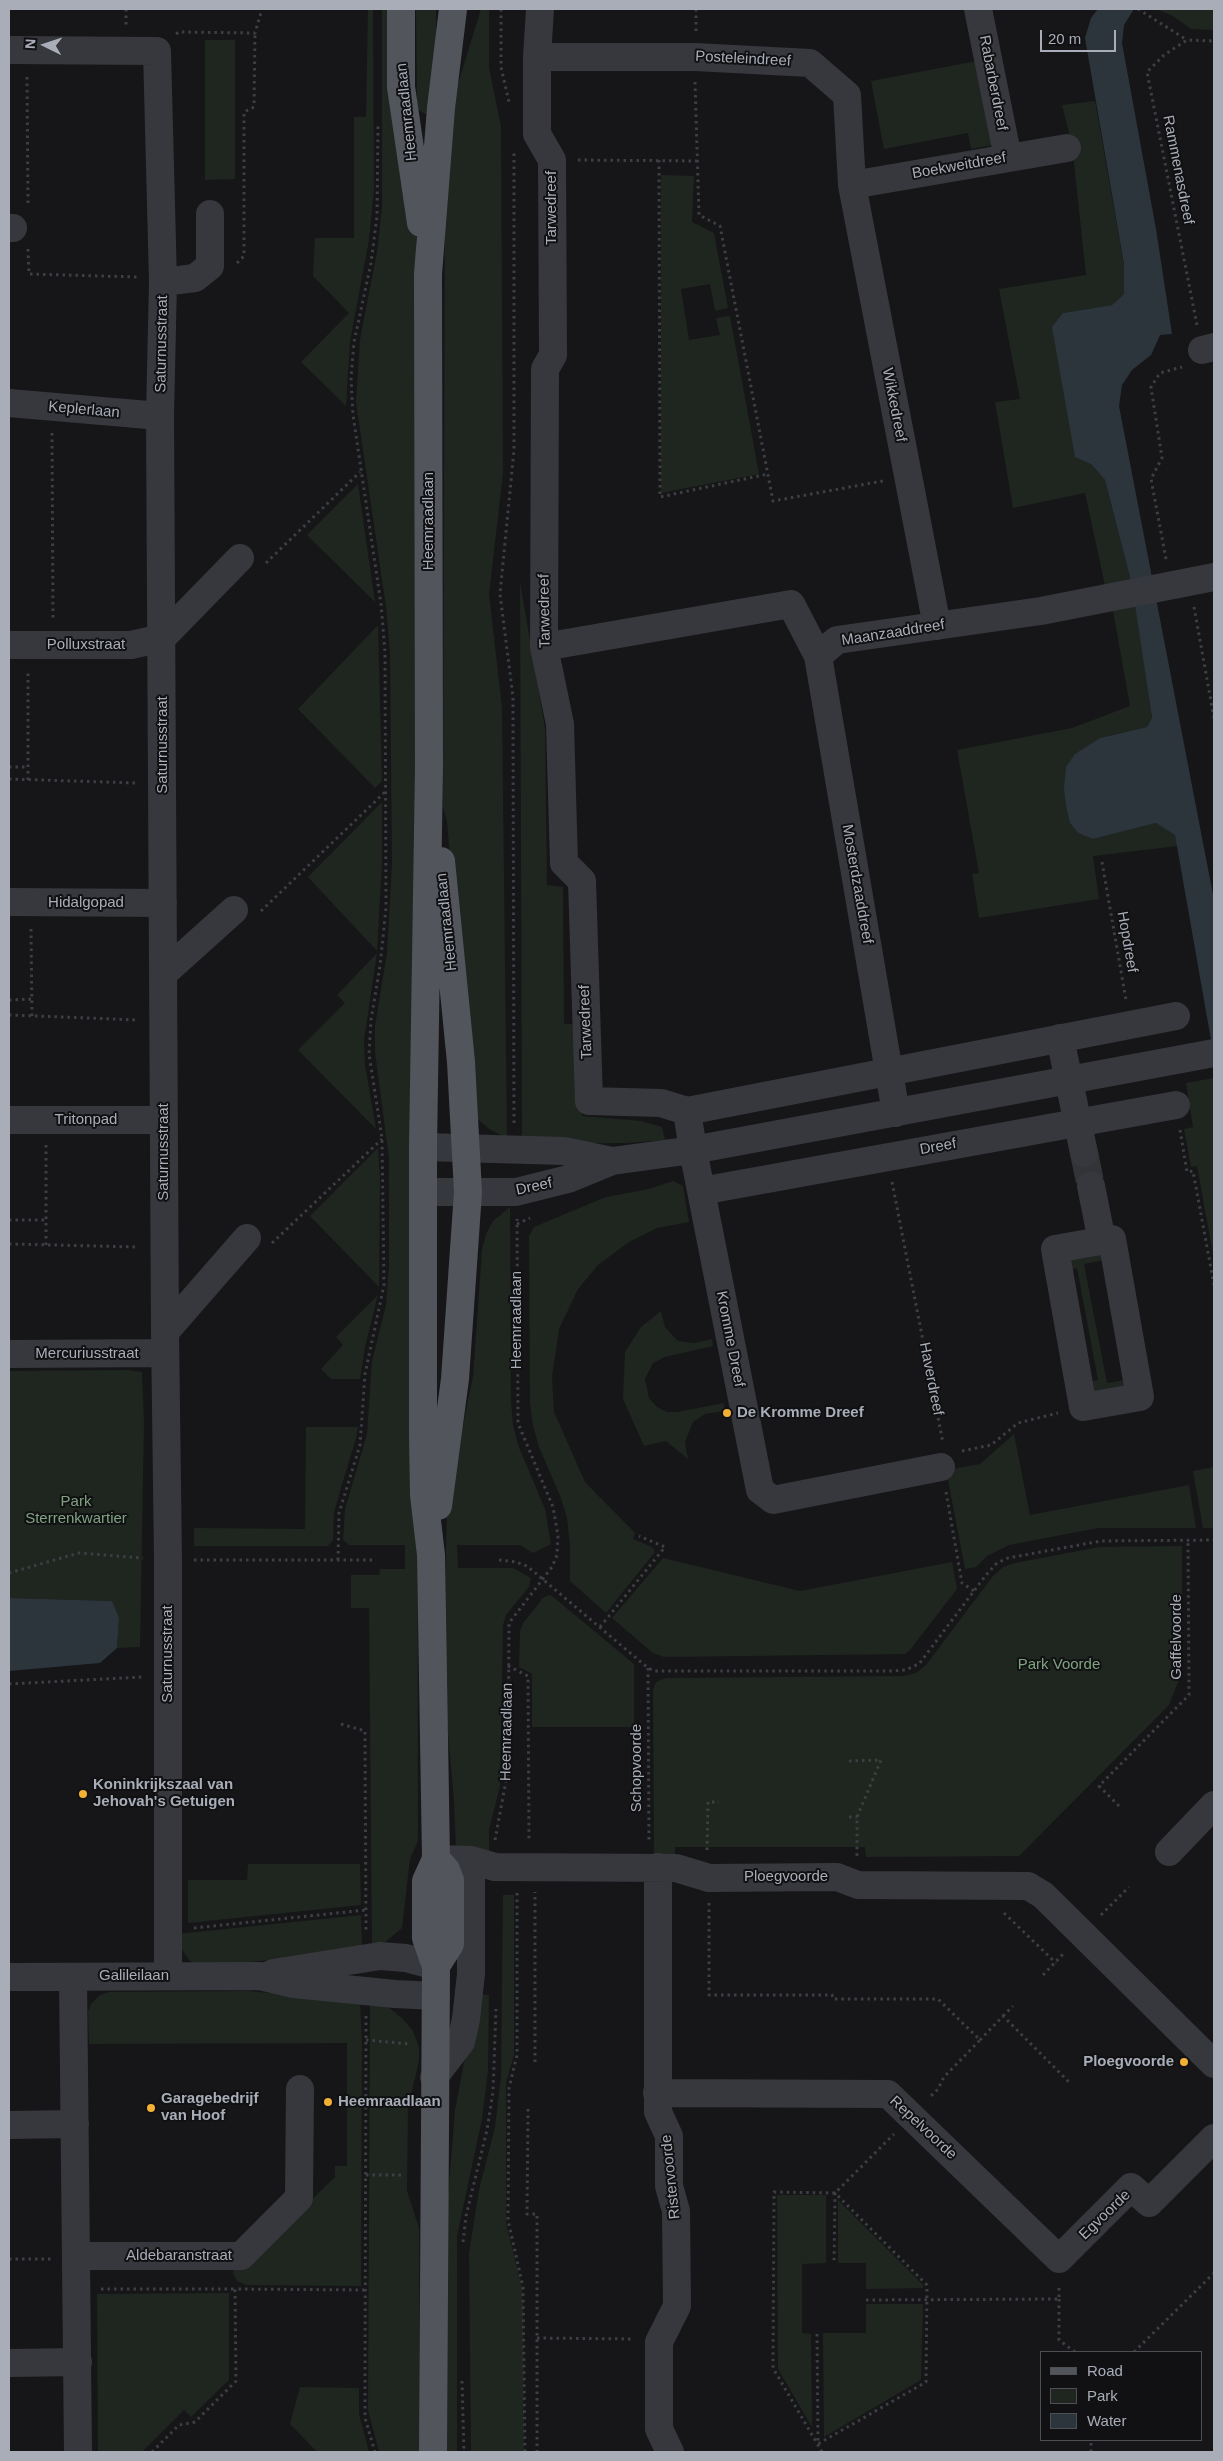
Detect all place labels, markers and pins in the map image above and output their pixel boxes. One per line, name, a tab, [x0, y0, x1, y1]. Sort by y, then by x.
place label: De Kromme Dreef	[737, 1404, 864, 1422]
marker: De Kromme Dreef	[721, 1407, 733, 1419]
place label: Koninkrijkszaal van Jehovah's Getuigen	[93, 1776, 235, 1811]
marker: Koninkrijkszaal van Jehovah's Getuigen	[77, 1788, 89, 1800]
place label: Ploegvoorde	[1083, 2053, 1174, 2071]
marker: Ploegvoorde	[1178, 2056, 1190, 2068]
place label: Garagebedrijf van Hoof	[161, 2090, 259, 2125]
place label: Heemraadlaan	[338, 2093, 441, 2111]
marker: Heemraadlaan	[322, 2096, 334, 2108]
marker: Garagebedrijf van Hoof	[145, 2102, 157, 2114]

